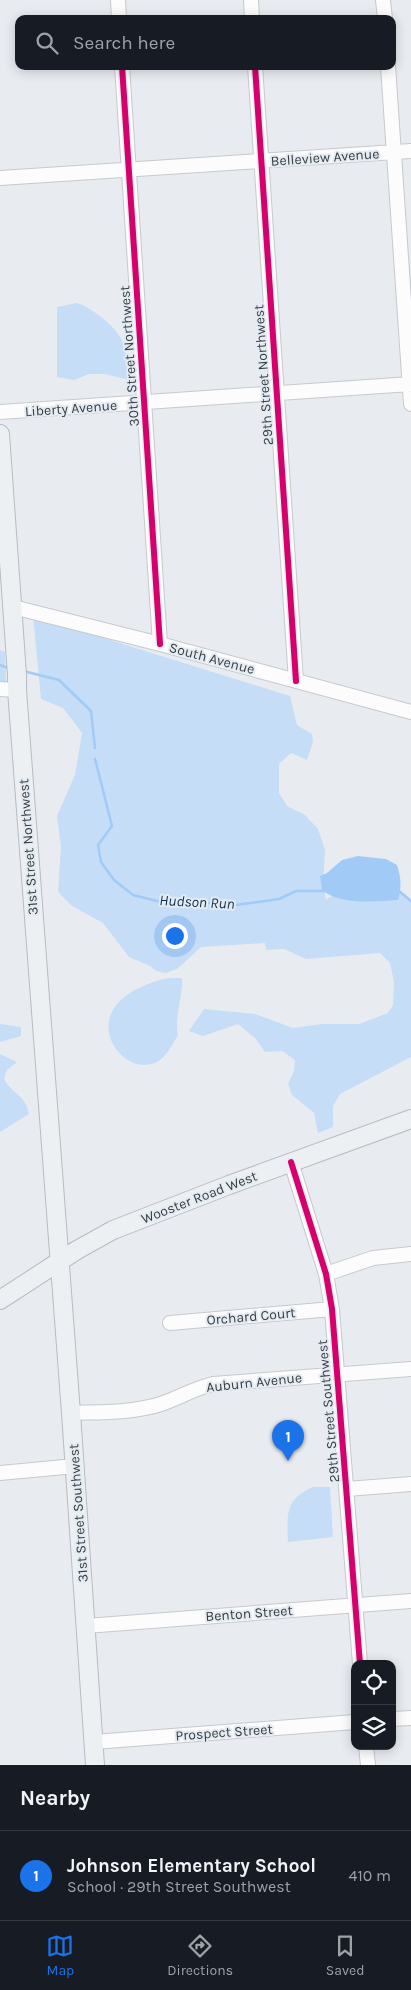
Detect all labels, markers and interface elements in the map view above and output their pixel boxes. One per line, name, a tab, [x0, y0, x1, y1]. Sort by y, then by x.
search box	[15, 15, 396, 70]
icon: search	[33, 29, 61, 57]
text: Search here	[73, 32, 175, 54]
street label: Belleview Avenue	[270, 145, 380, 170]
street label: 30th Street Northwest	[116, 285, 143, 427]
street label: 29th Street Northwest	[250, 304, 277, 446]
street label: Liberty Avenue	[24, 397, 118, 420]
street label: South Avenue	[167, 639, 256, 678]
street label: 31st Street Northwest	[15, 778, 42, 916]
water label: Hudson Run	[159, 891, 235, 913]
your location	[162, 923, 188, 949]
street label: Wooster Road West	[139, 1167, 260, 1227]
street label: Orchard Court	[206, 1304, 296, 1329]
street label: 29th Street Southwest	[314, 1339, 343, 1483]
street label: Auburn Avenue	[205, 1369, 303, 1396]
pin: 1	[272, 1420, 304, 1461]
street label: 31st Street Southwest	[65, 1443, 92, 1583]
street label: Benton Street	[205, 1602, 293, 1625]
map controls	[351, 1660, 396, 1750]
button: locate	[351, 1660, 396, 1705]
button: layers	[351, 1705, 396, 1750]
street label: Prospect Street	[175, 1721, 273, 1744]
text: Nearby	[20, 1786, 90, 1810]
text: Johnson Elementary School	[67, 1855, 316, 1877]
text: 1	[33, 1866, 39, 1885]
text: 410 m	[349, 1866, 391, 1885]
text: School · 29th Street Southwest	[67, 1877, 291, 1896]
tab: Map	[46, 1932, 74, 1979]
tab: Directions	[167, 1932, 233, 1979]
tab: Saved	[326, 1932, 365, 1979]

